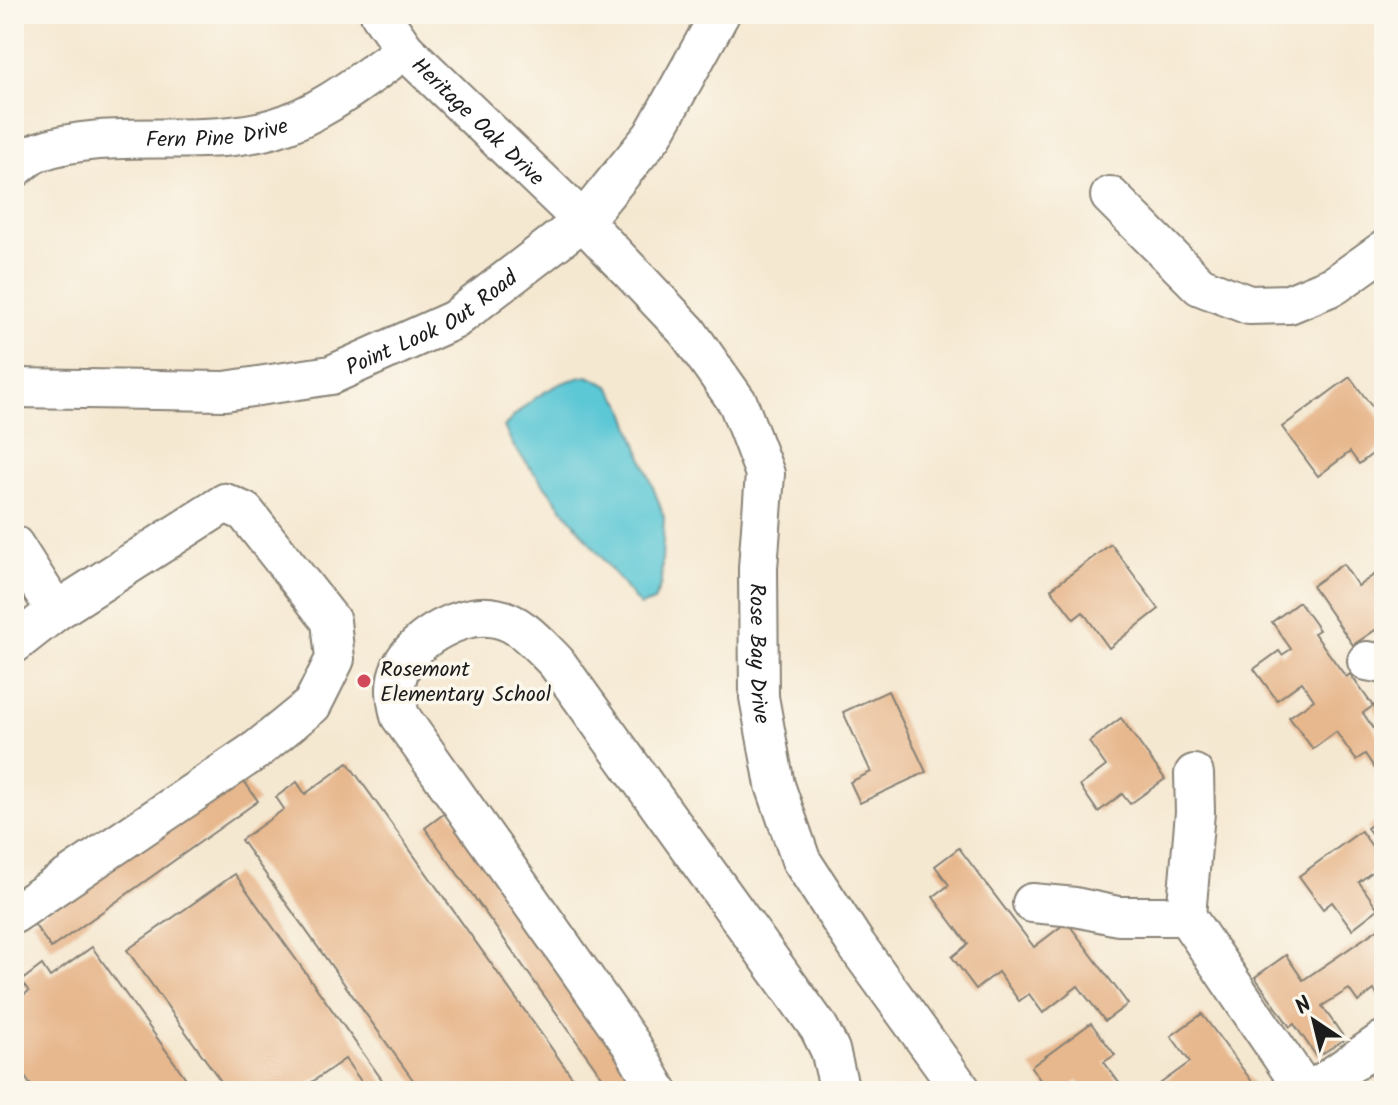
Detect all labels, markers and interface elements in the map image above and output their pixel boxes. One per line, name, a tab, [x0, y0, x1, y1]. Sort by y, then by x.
street label: Heritage Oak Drive	[402, 50, 552, 196]
street label: Fern Pine Drive	[146, 110, 294, 159]
street label: Point Look Out Road	[341, 262, 527, 386]
street label: Rose Bay Drive	[738, 583, 779, 727]
place label: Rosemont Elementary School	[380, 653, 552, 713]
marker: Rosemont Elementary School	[355, 672, 373, 690]
north arrow	[1274, 981, 1354, 1061]
text: N	[1288, 988, 1320, 1025]

